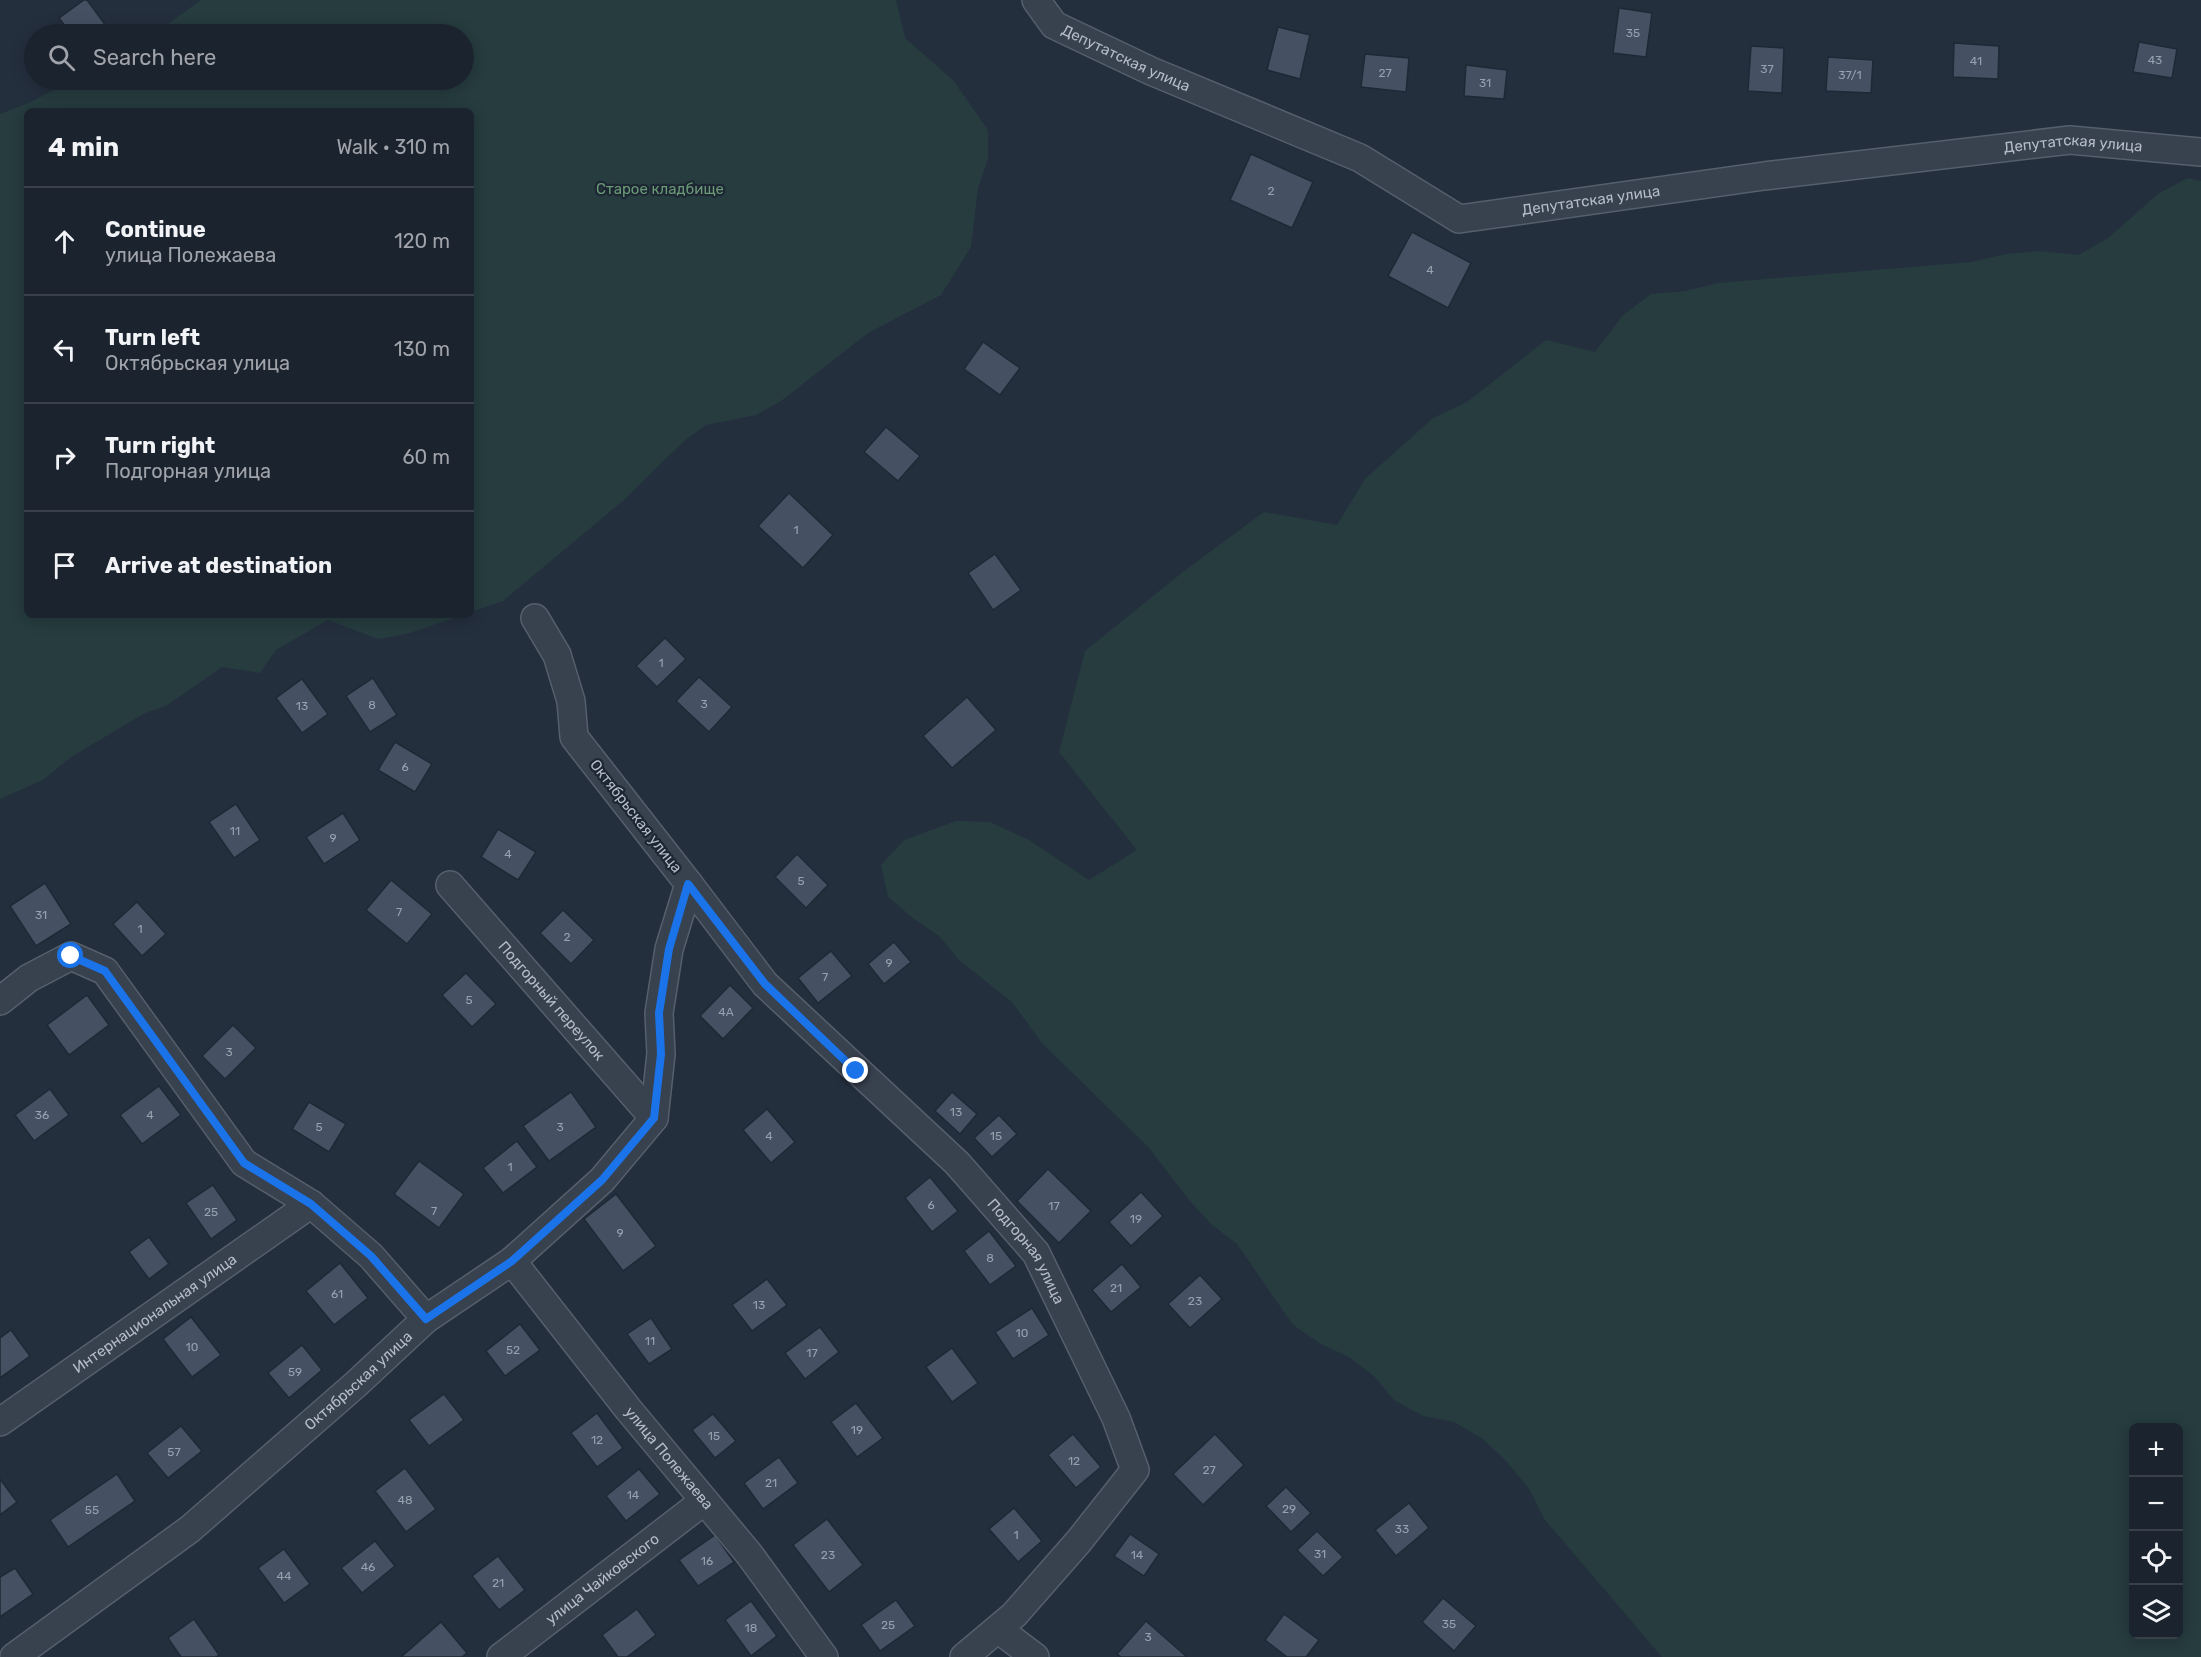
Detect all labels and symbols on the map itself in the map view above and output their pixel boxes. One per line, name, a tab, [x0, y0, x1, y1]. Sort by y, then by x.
street label: Депутатская улица	[1059, 21, 1193, 95]
house number: 35	[1626, 26, 1640, 40]
house number: 43	[2148, 53, 2162, 67]
house number: 41	[1970, 54, 1982, 68]
house number: 37	[1760, 62, 1774, 76]
house number: 27	[1378, 66, 1392, 80]
house number: 37/1	[1838, 68, 1862, 82]
house number: 31	[1479, 76, 1491, 90]
street label: Депутатская улица	[2003, 131, 2143, 157]
park label: Старое кладбище	[596, 180, 724, 198]
street label: Депутатская улица	[1521, 182, 1661, 219]
house number: 2	[1267, 184, 1275, 198]
house number: 4	[1426, 263, 1434, 277]
house number: 1	[793, 523, 799, 537]
house number: 1	[658, 656, 664, 670]
house number: 3	[700, 697, 708, 711]
house number: 8	[368, 698, 376, 712]
house number: 13	[296, 699, 308, 713]
street label: Октябрьская улица	[586, 756, 686, 876]
house number: 6	[401, 760, 409, 774]
house number: 11	[230, 824, 240, 838]
house number: 9	[329, 831, 337, 845]
house number: 4	[504, 847, 512, 861]
house number: 5	[797, 874, 805, 888]
house number: 7	[396, 905, 402, 919]
house number: 31	[35, 908, 47, 922]
house number: 1	[137, 922, 143, 936]
house number: 2	[563, 930, 571, 944]
street label: Подгорный переулок	[495, 938, 608, 1064]
route start	[57, 942, 83, 968]
house number: 9	[885, 956, 893, 970]
house number: 7	[822, 970, 828, 984]
house number: 5	[465, 993, 473, 1007]
house number: 4А	[718, 1005, 734, 1019]
house number: 3	[225, 1045, 233, 1059]
route end	[842, 1057, 868, 1083]
house number: 13	[950, 1105, 962, 1119]
house number: 36	[35, 1108, 49, 1122]
house number: 4	[146, 1108, 154, 1122]
house number: 5	[315, 1120, 323, 1134]
house number: 3	[556, 1120, 564, 1134]
house number: 4	[765, 1129, 773, 1143]
house number: 15	[990, 1129, 1002, 1143]
house number: 1	[507, 1160, 513, 1174]
street label: Подгорная улица	[984, 1195, 1068, 1307]
house number: 6	[927, 1198, 935, 1212]
house number: 17	[1048, 1199, 1060, 1213]
house number: 7	[431, 1204, 437, 1218]
house number: 25	[204, 1205, 218, 1219]
house number: 19	[1130, 1212, 1142, 1226]
house number: 9	[616, 1226, 624, 1240]
street label: Интернациональная улица	[69, 1250, 240, 1377]
house number: 8	[986, 1251, 994, 1265]
house number: 21	[1110, 1281, 1122, 1295]
house number: 61	[331, 1287, 343, 1301]
house number: 23	[1188, 1294, 1202, 1308]
house number: 13	[753, 1298, 765, 1312]
house number: 10	[1016, 1326, 1028, 1340]
street label: Октябрьская улица	[301, 1327, 416, 1434]
house number: 11	[645, 1334, 655, 1348]
house number: 10	[186, 1340, 198, 1354]
house number: 52	[506, 1343, 520, 1357]
house number: 17	[806, 1346, 818, 1360]
house number: 59	[288, 1365, 302, 1379]
street label: улица Полежаева	[621, 1403, 717, 1513]
house number: 19	[851, 1423, 863, 1437]
house number: 15	[708, 1429, 720, 1443]
house number: 12	[591, 1433, 603, 1447]
house number: 57	[167, 1445, 181, 1459]
house number: 12	[1068, 1454, 1080, 1468]
house number: 27	[1202, 1463, 1216, 1477]
house number: 21	[765, 1476, 777, 1490]
house number: 14	[627, 1488, 640, 1502]
house number: 48	[397, 1493, 413, 1507]
house number: 29	[1282, 1502, 1296, 1516]
house number: 55	[85, 1503, 99, 1517]
house number: 33	[1395, 1522, 1409, 1536]
house number: 1	[1013, 1528, 1019, 1542]
street label: улица Чайковского	[542, 1530, 663, 1628]
house number: 31	[1314, 1547, 1326, 1561]
house number: 23	[821, 1548, 835, 1562]
house number: 14	[1131, 1548, 1144, 1562]
house number: 16	[701, 1554, 713, 1568]
house number: 46	[361, 1560, 375, 1574]
house number: 44	[277, 1569, 292, 1583]
house number: 21	[492, 1576, 504, 1590]
house number: 35	[1442, 1617, 1456, 1631]
house number: 25	[881, 1618, 895, 1632]
house number: 18	[745, 1621, 757, 1635]
house number: 3	[1144, 1630, 1152, 1644]

